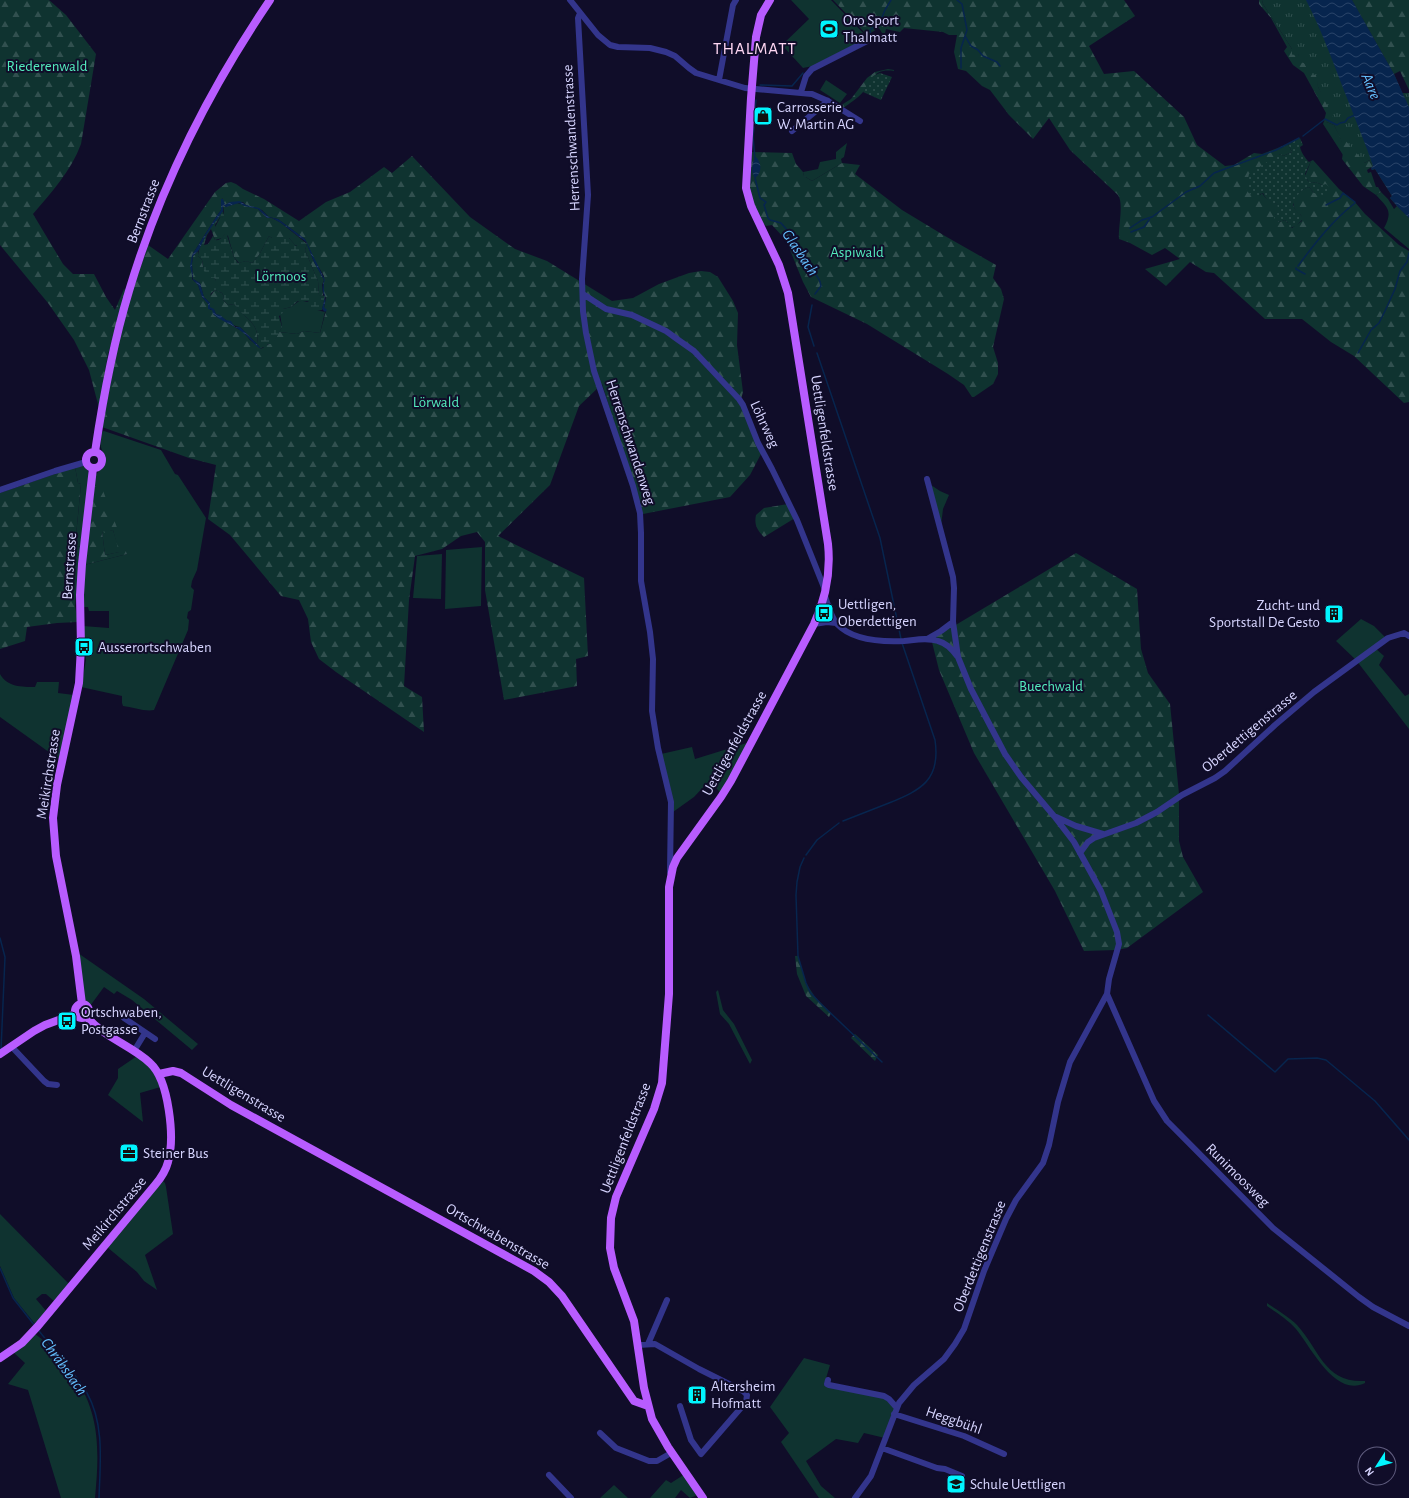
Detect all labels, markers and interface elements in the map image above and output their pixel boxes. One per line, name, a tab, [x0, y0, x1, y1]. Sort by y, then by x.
place label: Oro Sport Thalmatt	[843, 13, 899, 45]
sports icon: Oro Sport Thalmatt	[818, 18, 840, 40]
district label: THALMATT	[713, 40, 797, 57]
park label: Riederenwald	[6, 59, 88, 74]
street label: Herrenschwandenstrasse	[560, 64, 583, 212]
water label: Aare	[1358, 70, 1384, 102]
place label: Carrosserie W. Martin AG	[777, 100, 854, 132]
shop icon: Carrosserie W. Martin AG	[752, 105, 774, 127]
street label: Bernstrasse	[124, 177, 163, 245]
water label: Glasbach	[779, 227, 821, 279]
park label: Aspiwald	[830, 245, 884, 260]
park label: Lörmoos	[256, 269, 306, 284]
street label: Uettligenfeldstrasse	[808, 374, 841, 492]
street label: Herrenschwandenweg	[603, 378, 658, 507]
park label: Lörwald	[413, 395, 460, 410]
street label: Löhrweg	[747, 398, 782, 451]
street label: Bernstrasse	[60, 532, 79, 600]
place label: Uettligen, Oberdettigen	[838, 597, 917, 629]
place label: Zucht- und Sportstall De Gesto	[1209, 598, 1320, 630]
bus stop icon: Uettligen, Oberdettigen	[813, 602, 835, 624]
building icon: Zucht- und Sportstall De Gesto	[1323, 603, 1345, 625]
bus stop icon: Ausserortschwaben	[73, 636, 95, 658]
place label: Ausserortschwaben	[98, 640, 212, 655]
park label: Buechwald	[1019, 679, 1083, 694]
street label: Oberdettigenstrasse	[1199, 687, 1300, 775]
street label: Uettligenfeldstrasse	[699, 688, 769, 798]
street label: Meikirchstrasse	[34, 728, 63, 820]
place label: Ortschwaben, Postgasse	[81, 1005, 162, 1037]
bus stop icon: Ortschwaben, Postgasse	[56, 1010, 78, 1032]
street label: Uettligenstrasse	[199, 1064, 288, 1125]
street label: Uettligenfeldstrasse	[597, 1081, 653, 1196]
street label: Runimoosweg	[1203, 1141, 1273, 1211]
office icon: Steiner Bus	[118, 1142, 140, 1164]
place label: Steiner Bus	[143, 1146, 208, 1161]
street label: Meikirchstrasse	[79, 1174, 149, 1253]
street label: Oberdettigenstrasse	[950, 1198, 1009, 1314]
street label: Ortschwabenstrasse	[443, 1201, 552, 1272]
water label: Chräbsbach	[38, 1335, 90, 1398]
place label: Altersheim Hofmatt	[711, 1379, 776, 1411]
building icon: Altersheim Hofmatt	[686, 1384, 708, 1406]
street label: Heggbühl	[924, 1404, 984, 1437]
north arrow	[1357, 1446, 1397, 1486]
text: N	[1363, 1465, 1376, 1478]
school or university icon: Schule Uettligen	[945, 1473, 967, 1495]
place label: Schule Uettligen	[970, 1477, 1066, 1492]

